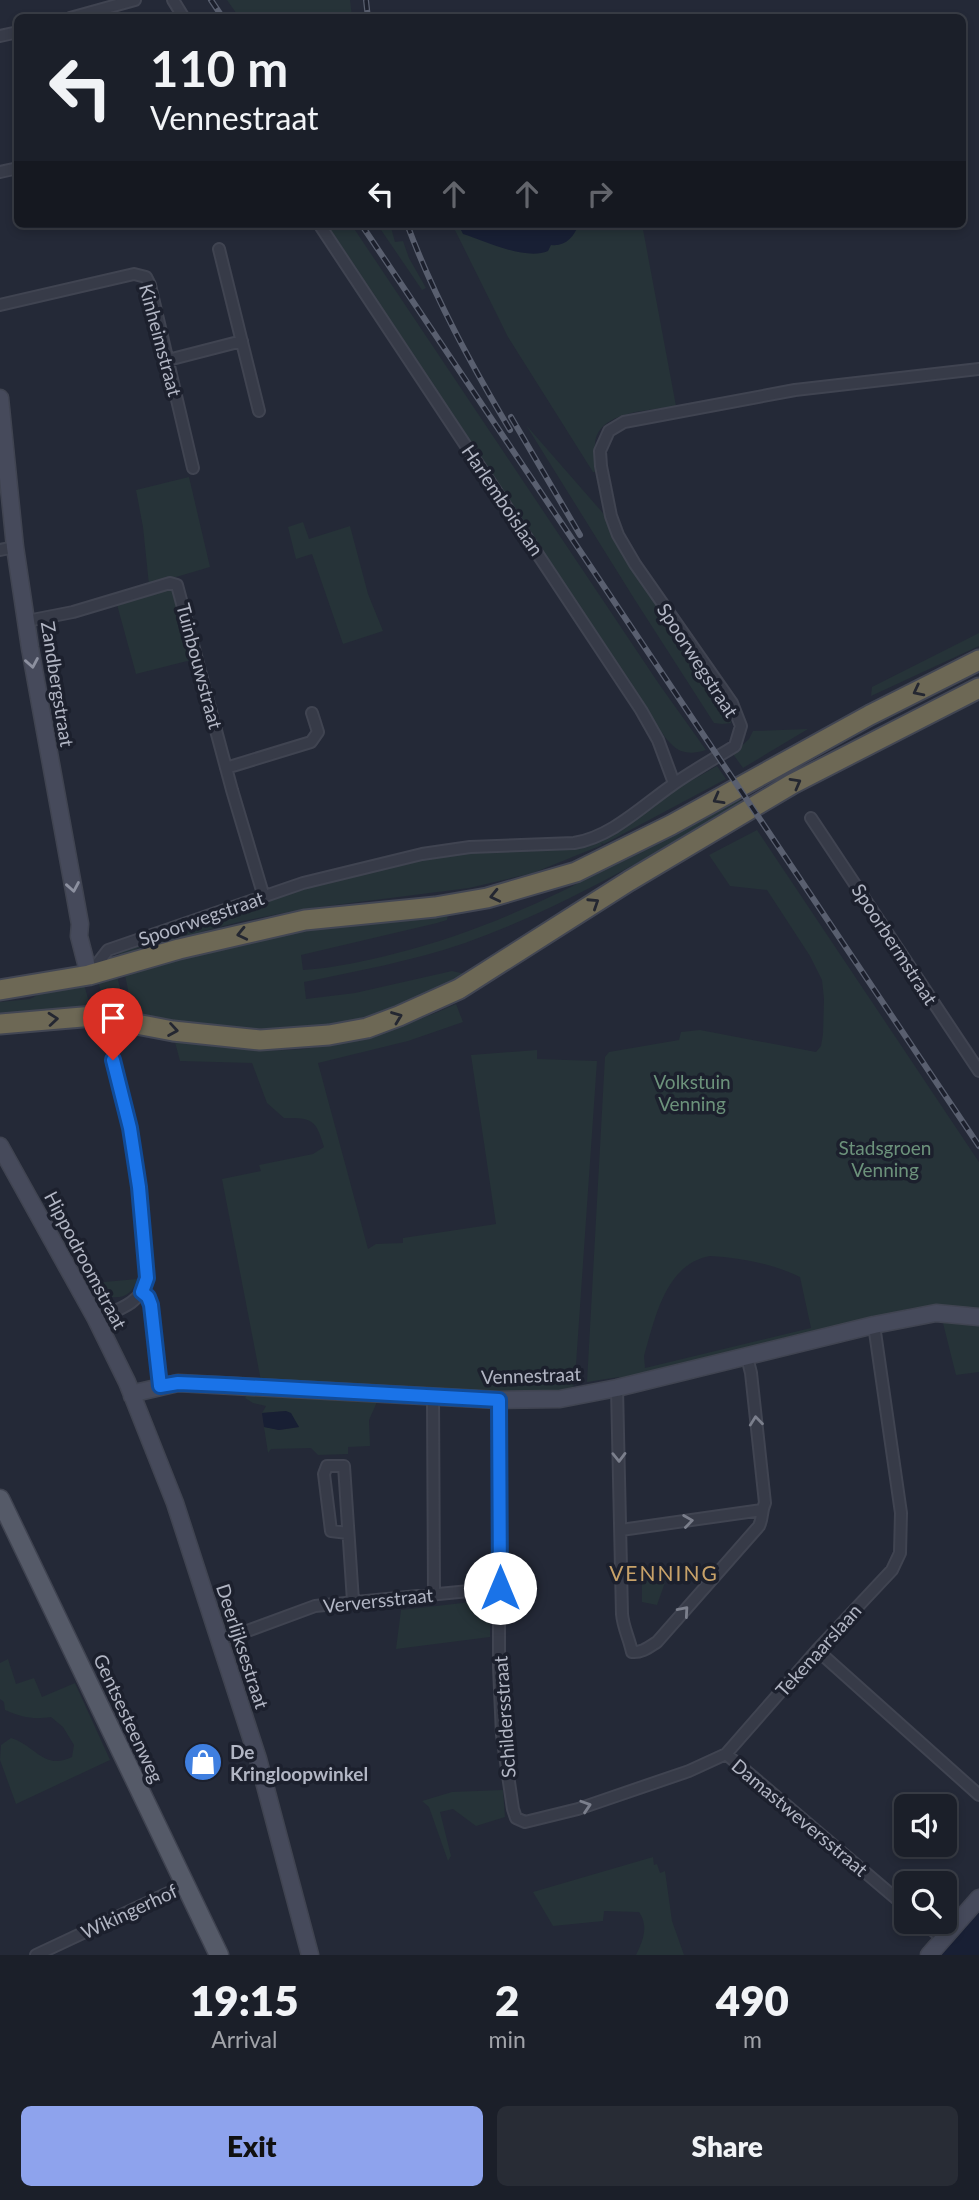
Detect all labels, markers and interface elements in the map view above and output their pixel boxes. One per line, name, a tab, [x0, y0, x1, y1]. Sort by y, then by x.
text: 110 m	[150, 39, 288, 97]
icon: left	[35, 42, 126, 133]
text: Vennestraat	[150, 98, 319, 137]
icon: left	[362, 175, 400, 213]
icon: ahead	[435, 175, 473, 213]
icon: ahead	[508, 175, 546, 213]
icon: right	[581, 175, 619, 213]
street label: Kinheimstraat	[135, 281, 187, 399]
street label: Harlemboislaan	[457, 440, 549, 560]
street label: Spoorwegstraat	[653, 599, 743, 721]
street label: Tuinbouwstraat	[172, 601, 228, 732]
street label: Zandbergstraat	[37, 620, 79, 749]
one-way arrow	[24, 657, 39, 669]
one-way arrow	[913, 682, 925, 696]
one-way arrow	[788, 778, 801, 791]
one-way arrow	[712, 790, 725, 804]
street label: Spoorbermstraat	[847, 879, 943, 1009]
one-way arrow	[65, 881, 80, 893]
street label: Spoorwegstraat	[135, 886, 267, 950]
one-way arrow	[489, 888, 501, 902]
one-way arrow	[586, 899, 599, 912]
one-way arrow	[236, 925, 248, 940]
pin	[83, 988, 143, 1060]
icon: arrive	[94, 999, 132, 1037]
one-way arrow	[391, 1011, 403, 1025]
one-way arrow	[48, 1012, 59, 1027]
one-way arrow	[167, 1023, 179, 1038]
park label: Volkstuin Venning	[653, 1070, 731, 1115]
park label: Stadsgroen Venning	[839, 1136, 931, 1181]
street label: Hippodroomstraat	[40, 1187, 132, 1333]
street label: Vennestraat	[481, 1362, 582, 1388]
one-way arrow	[749, 1415, 764, 1426]
one-way arrow	[611, 1452, 627, 1462]
one-way arrow	[682, 1513, 694, 1528]
position arrow	[463, 1551, 537, 1625]
district label: VENNING	[609, 1560, 719, 1585]
street label: Deerlijksestraat	[212, 1581, 274, 1712]
street label: Verversstraat	[322, 1583, 434, 1617]
street label: Tekenaarslaan	[770, 1599, 866, 1701]
one-way arrow	[675, 1607, 688, 1620]
street label: Gentsesteenweg	[89, 1650, 169, 1786]
street label: Schildersstraat	[488, 1655, 520, 1779]
place label: De Kringloopwinkel	[230, 1740, 368, 1785]
shop icon: De Kringloopwinkel	[182, 1741, 224, 1783]
street label: Damastweversstraat	[727, 1753, 873, 1881]
map controls	[894, 1794, 957, 1934]
button: sound	[894, 1794, 957, 1857]
one-way arrow	[579, 1800, 591, 1814]
button: search	[894, 1871, 957, 1934]
street label: Wikingerhof	[77, 1879, 181, 1943]
text: 19:15	[190, 1975, 299, 2025]
text: 2	[495, 1975, 519, 2025]
text: 490	[716, 1975, 789, 2025]
text: Arrival	[211, 2025, 277, 2053]
text: min	[489, 2025, 526, 2053]
text: m	[743, 2025, 762, 2053]
button: Exit	[21, 2106, 483, 2186]
button: Share	[497, 2106, 958, 2186]

